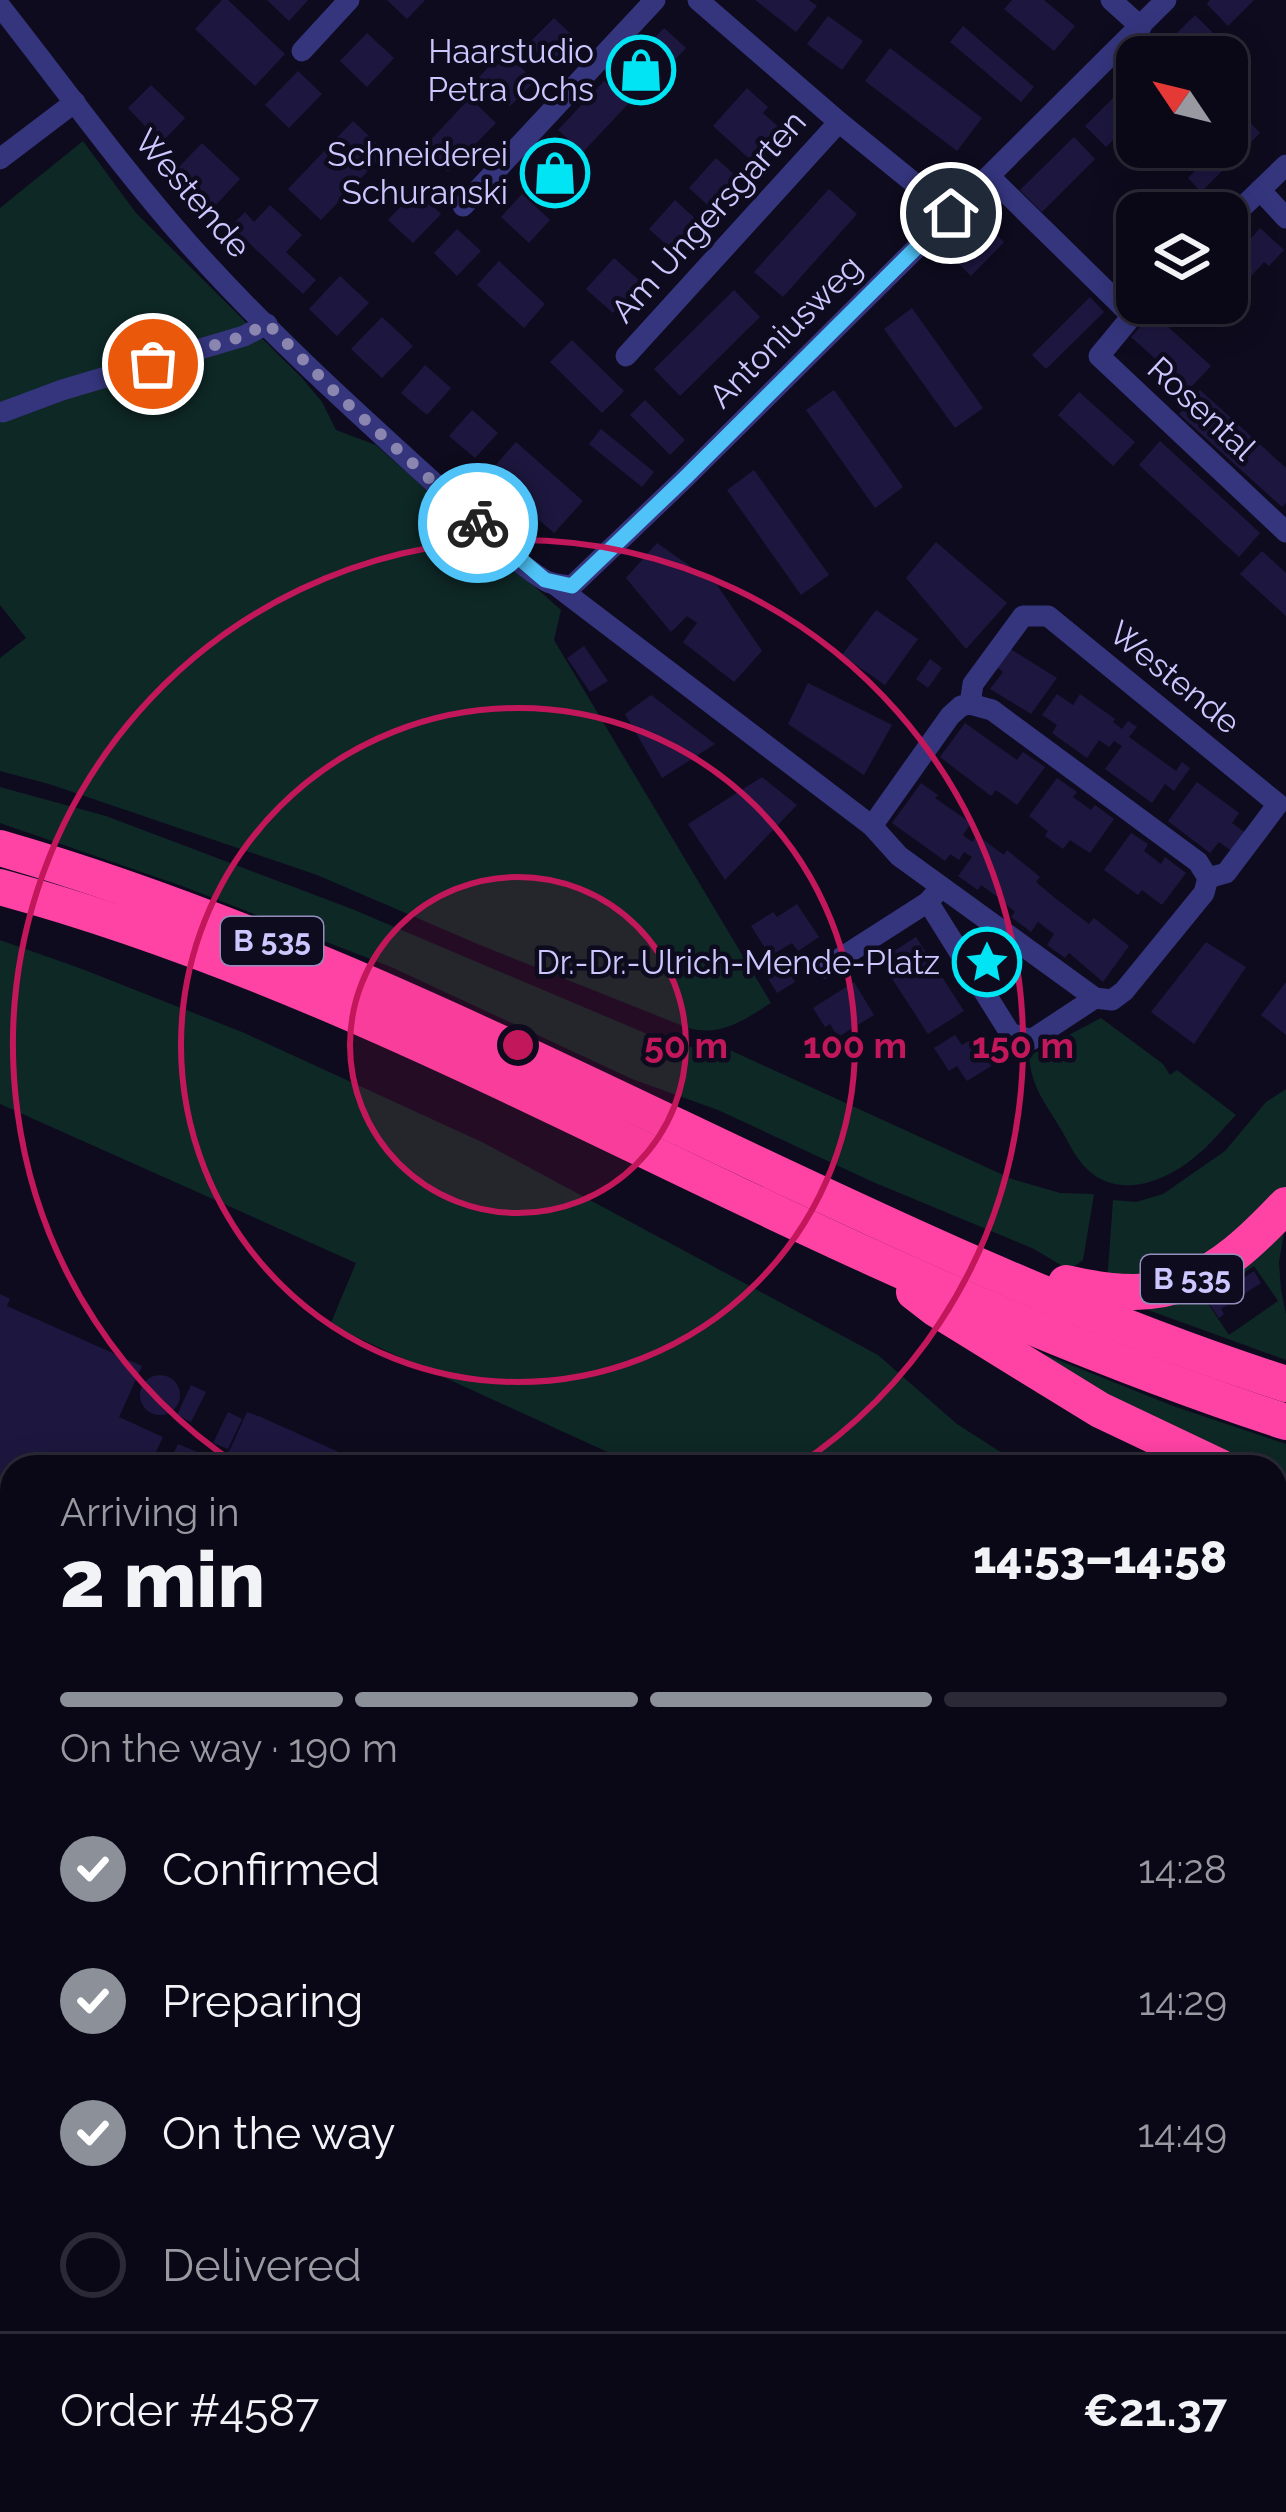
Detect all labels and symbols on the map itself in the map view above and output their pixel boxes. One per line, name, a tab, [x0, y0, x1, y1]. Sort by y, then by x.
place label: Haarstudio Petra Ochs	[428, 32, 594, 109]
shop icon: Haarstudio Petra Ochs	[606, 35, 676, 105]
north arrow	[1116, 36, 1248, 168]
street label: Am Ungersgarten	[603, 102, 814, 330]
street label: Westende	[126, 121, 259, 265]
place label: Schneiderei Schuranski	[327, 135, 508, 212]
shop icon: Schneiderei Schuranski	[520, 138, 590, 208]
pin	[900, 162, 1002, 264]
street label: Antoniusweg	[701, 247, 870, 416]
pin	[102, 313, 204, 415]
street label: Rosental	[1140, 349, 1264, 469]
courier	[418, 463, 538, 583]
street label: Westende	[1101, 613, 1248, 742]
road number: B 535	[221, 917, 323, 965]
place icon: Dr.-Dr.-Ulrich-Mende-Platz	[952, 927, 1022, 997]
place label: Dr.-Dr.-Ulrich-Mende-Platz	[536, 943, 940, 982]
centre of rings	[497, 1024, 539, 1066]
text: 50 m	[644, 1024, 728, 1066]
text: 100 m	[803, 1024, 907, 1066]
text: 150 m	[972, 1024, 1074, 1066]
road number: B 535	[1141, 1255, 1243, 1303]

